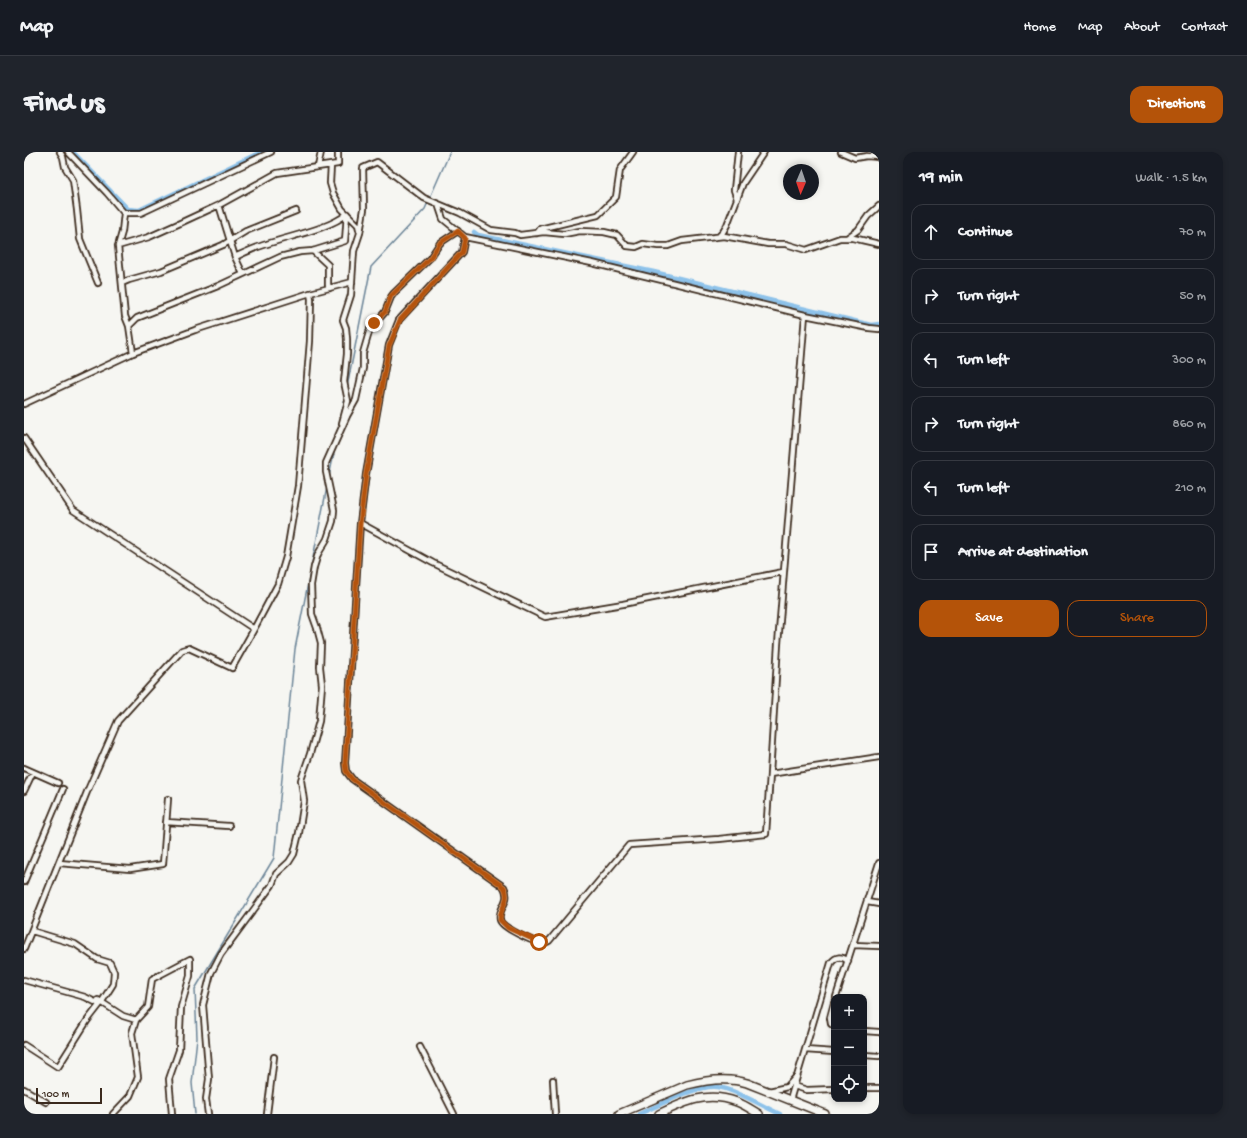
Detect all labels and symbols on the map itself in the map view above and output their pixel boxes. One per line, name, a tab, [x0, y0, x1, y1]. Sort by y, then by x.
north arrow	[783, 164, 819, 200]
route end	[365, 314, 383, 332]
route start	[530, 933, 548, 951]
scale bar	[36, 1086, 102, 1105]

